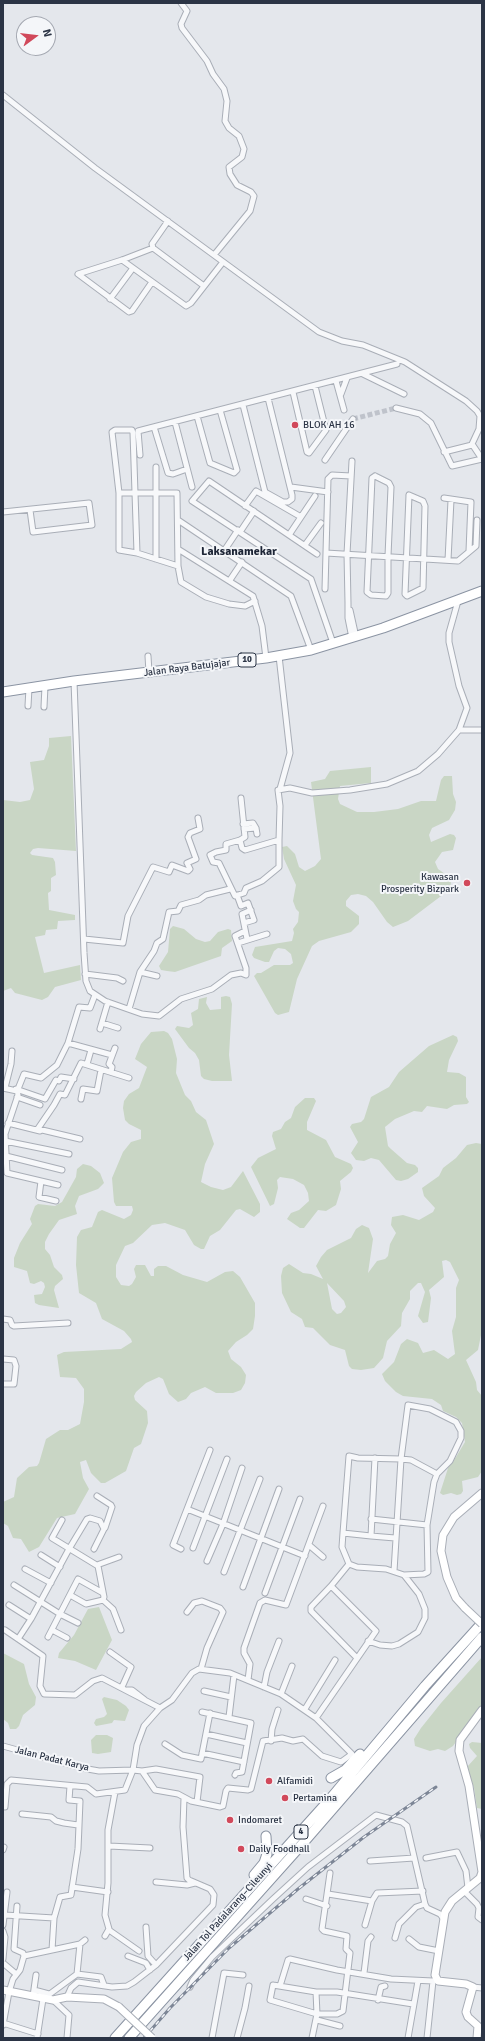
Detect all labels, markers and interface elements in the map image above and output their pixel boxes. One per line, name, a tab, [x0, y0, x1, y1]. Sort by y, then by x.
north arrow	[16, 16, 56, 56]
text: N	[40, 28, 54, 38]
place label: BLOK AH 16	[303, 419, 355, 431]
marker: BLOK AH 16	[290, 420, 300, 430]
district label: Laksanamekar	[201, 545, 277, 559]
road number: 10	[238, 653, 256, 667]
street label: Jalan Raya Batujajar	[143, 657, 231, 679]
place label: Kawasan Prosperity Bizpark	[381, 871, 459, 894]
marker: Kawasan Prosperity Bizpark	[462, 878, 472, 888]
street label: Jalan Padat Karya	[14, 1744, 90, 1774]
place label: Alfamidi	[277, 1775, 313, 1787]
marker: Alfamidi	[264, 1776, 274, 1786]
place label: Pertamina	[293, 1792, 337, 1804]
marker: Pertamina	[280, 1793, 290, 1803]
place label: Indomaret	[238, 1814, 282, 1826]
marker: Indomaret	[225, 1815, 235, 1825]
road number: 4	[294, 1825, 308, 1839]
place label: Daily Foodhall	[249, 1843, 310, 1855]
marker: Daily Foodhall	[236, 1844, 246, 1854]
street label: Jalan Tol Padalarang–Cileunyi	[181, 1860, 275, 1964]

